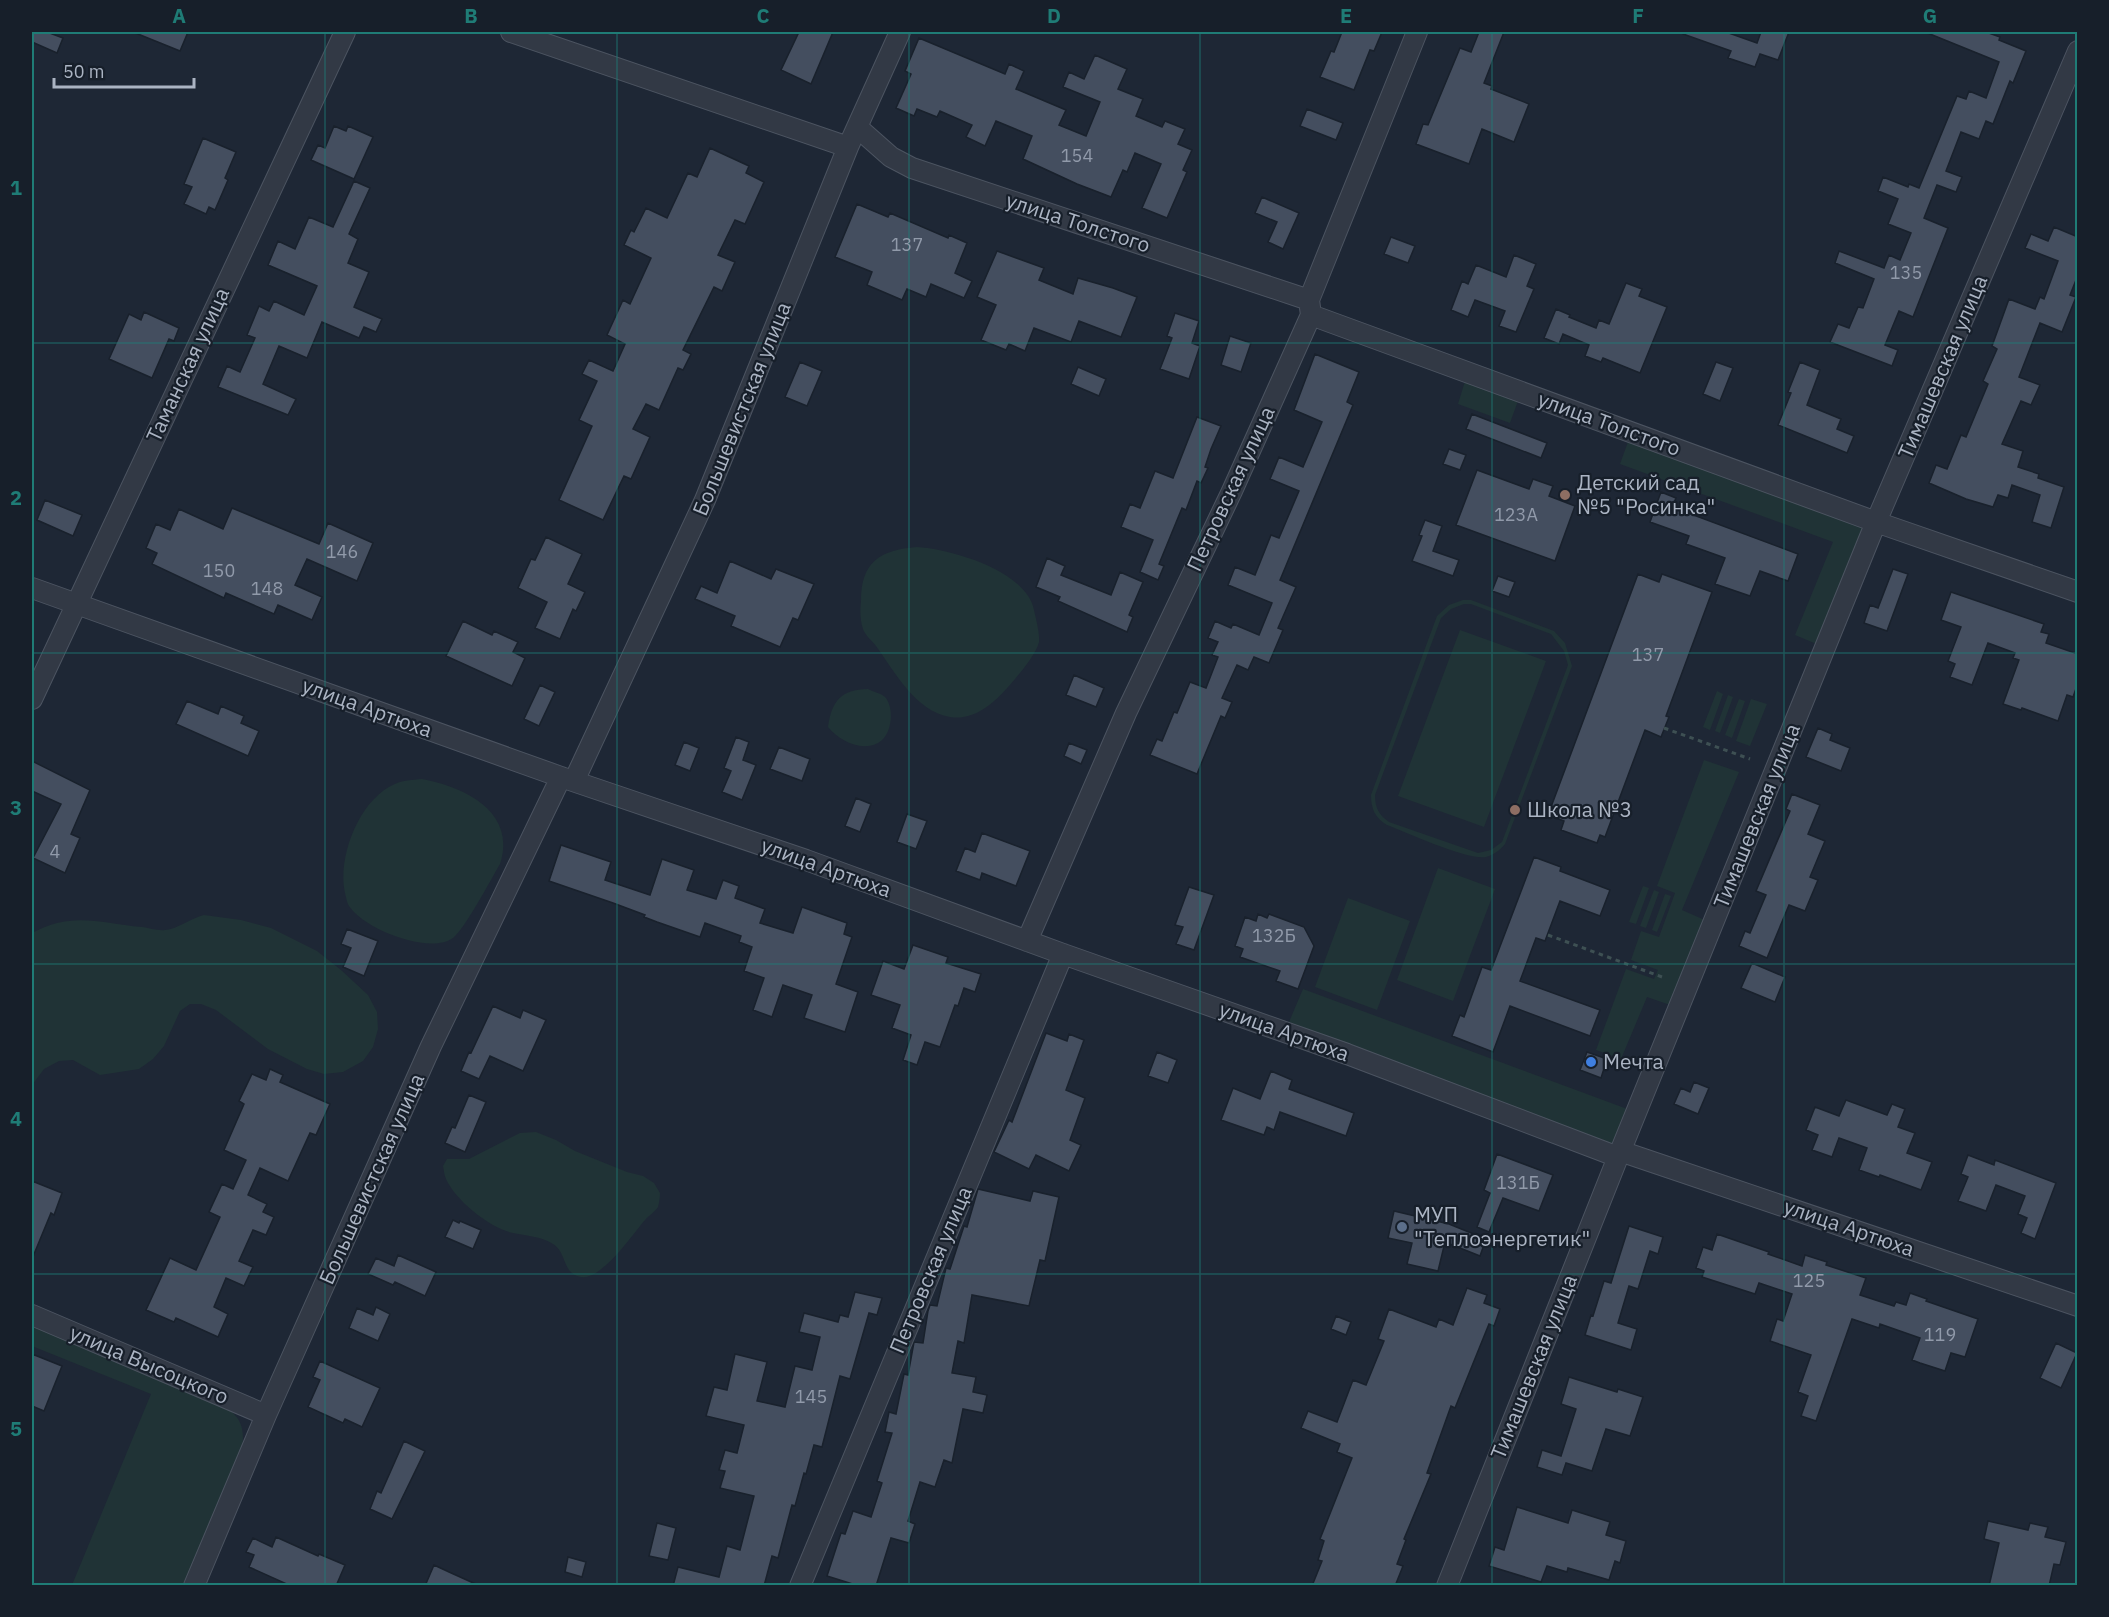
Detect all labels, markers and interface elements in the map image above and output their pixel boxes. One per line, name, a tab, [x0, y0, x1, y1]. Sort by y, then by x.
text: A	[172, 2, 186, 29]
text: B	[464, 2, 478, 29]
text: C	[756, 2, 770, 29]
text: D	[1047, 2, 1061, 29]
text: E	[1340, 2, 1352, 29]
text: F	[1632, 2, 1644, 29]
text: G	[1923, 2, 1937, 29]
scale bar	[54, 51, 194, 89]
text: 50 m	[63, 60, 105, 83]
house number: 154	[1061, 144, 1093, 167]
text: 1	[10, 174, 22, 201]
street label: улица Толстого	[1003, 186, 1154, 259]
house number: 137	[891, 233, 923, 256]
house number: 135	[1890, 261, 1922, 284]
street label: Тимашевская улица	[1891, 271, 1993, 463]
street label: Таманская улица	[139, 283, 235, 446]
street label: Большевистская улица	[685, 298, 797, 520]
street label: улица Толстого	[1534, 384, 1685, 462]
street label: Петровская улица	[1180, 402, 1281, 576]
place label: Детский сад №5 "Росинка"	[1577, 468, 1715, 520]
text: 2	[10, 484, 22, 511]
marker: Детский сад №5 "Росинка"	[1558, 488, 1572, 502]
house number: 123А	[1494, 503, 1538, 526]
house number: 146	[326, 540, 358, 563]
house number: 150	[203, 559, 235, 582]
house number: 148	[251, 577, 283, 600]
house number: 137	[1632, 643, 1664, 666]
street label: улица Артюха	[298, 671, 436, 744]
street label: Тимашевская улица	[1706, 719, 1806, 912]
text: 3	[10, 794, 22, 821]
place label: Школа №3	[1527, 795, 1632, 823]
marker: Школа №3	[1508, 803, 1522, 817]
street label: улица Артюха	[757, 831, 895, 904]
house number: 4	[50, 840, 61, 863]
house number: 132Б	[1252, 924, 1296, 947]
street label: улица Артюха	[1215, 995, 1353, 1068]
place label: Мечта	[1603, 1047, 1664, 1075]
marker: Мечта	[1584, 1055, 1598, 1069]
street label: Большевистская улица	[312, 1069, 430, 1288]
text: 4	[10, 1105, 22, 1132]
house number: 131Б	[1496, 1171, 1540, 1194]
street label: Петровская улица	[882, 1182, 978, 1357]
street label: улица Артюха	[1780, 1192, 1918, 1262]
place label: МУП "Теплоэнергетик"	[1414, 1200, 1590, 1252]
marker: МУП "Теплоэнергетик"	[1395, 1220, 1409, 1234]
house number: 125	[1793, 1269, 1825, 1292]
street label: Тимашевская улица	[1483, 1270, 1583, 1463]
street label: улица Высоцкого	[66, 1318, 233, 1410]
house number: 119	[1924, 1323, 1956, 1346]
house number: 145	[795, 1385, 827, 1408]
text: 5	[10, 1415, 22, 1442]

